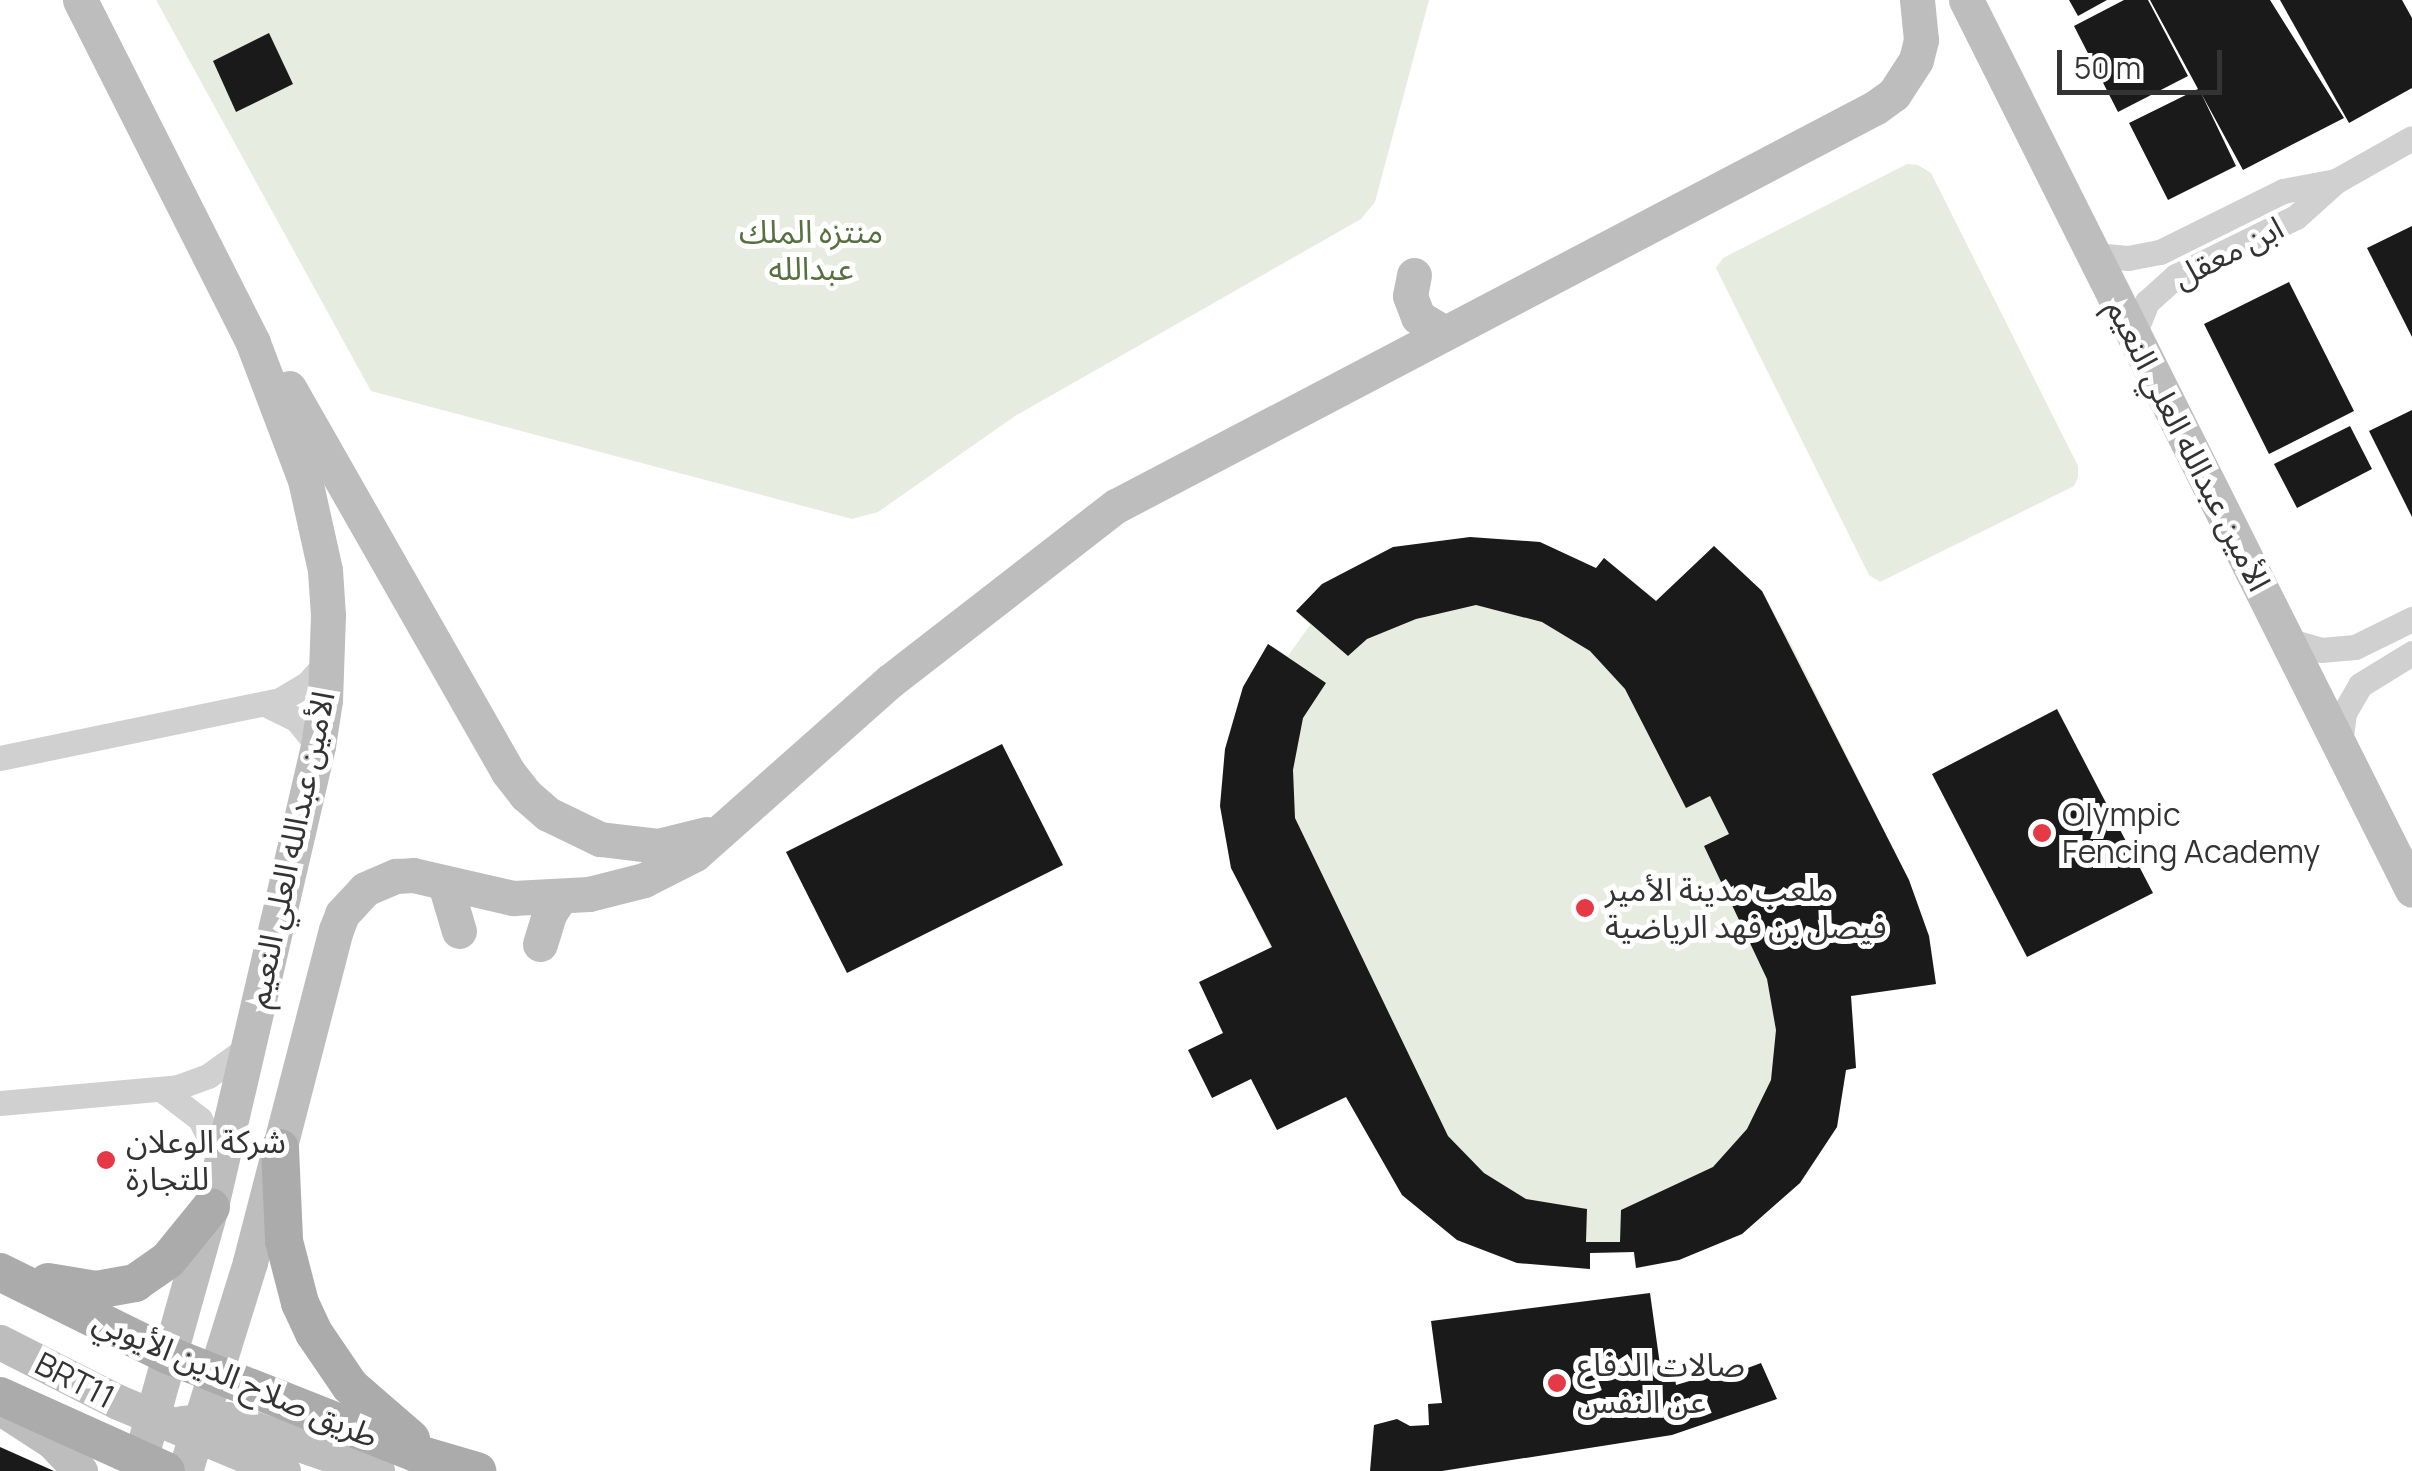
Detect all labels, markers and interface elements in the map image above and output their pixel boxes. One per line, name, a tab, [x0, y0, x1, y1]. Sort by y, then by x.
scale bar	[2062, 30, 2227, 92]
text: 50 m	[2074, 47, 2141, 88]
street label: ابن معقل	[2166, 208, 2290, 296]
park label: منتزه الملك عبدالله	[739, 213, 883, 288]
street label: الأمين عبدالله العلي النعيم	[2099, 293, 2279, 597]
street label: الأمين عبدالله العلي النعيم	[238, 688, 342, 1010]
place label: Olympic Fencing Academy	[2062, 796, 2320, 871]
marker: Olympic Fencing Academy	[2031, 822, 2053, 844]
place label: ملعب مدينة الأمير فيصل بن فهد الرياضية	[1605, 871, 1887, 946]
marker: ملعب مدينة الأمير فيصل بن فهد الرياضية	[1574, 897, 1596, 919]
place label: شركة الوعلان للتجارة	[126, 1123, 286, 1198]
marker: شركة الوعلان للتجارة	[95, 1149, 117, 1171]
street label: طريق صلاح الدين الأيوبي	[88, 1301, 384, 1455]
street label: BRT11	[29, 1344, 121, 1416]
place label: صالات الدفاع عن النفس	[1577, 1346, 1745, 1421]
marker: صالات الدفاع عن النفس	[1546, 1372, 1568, 1394]

